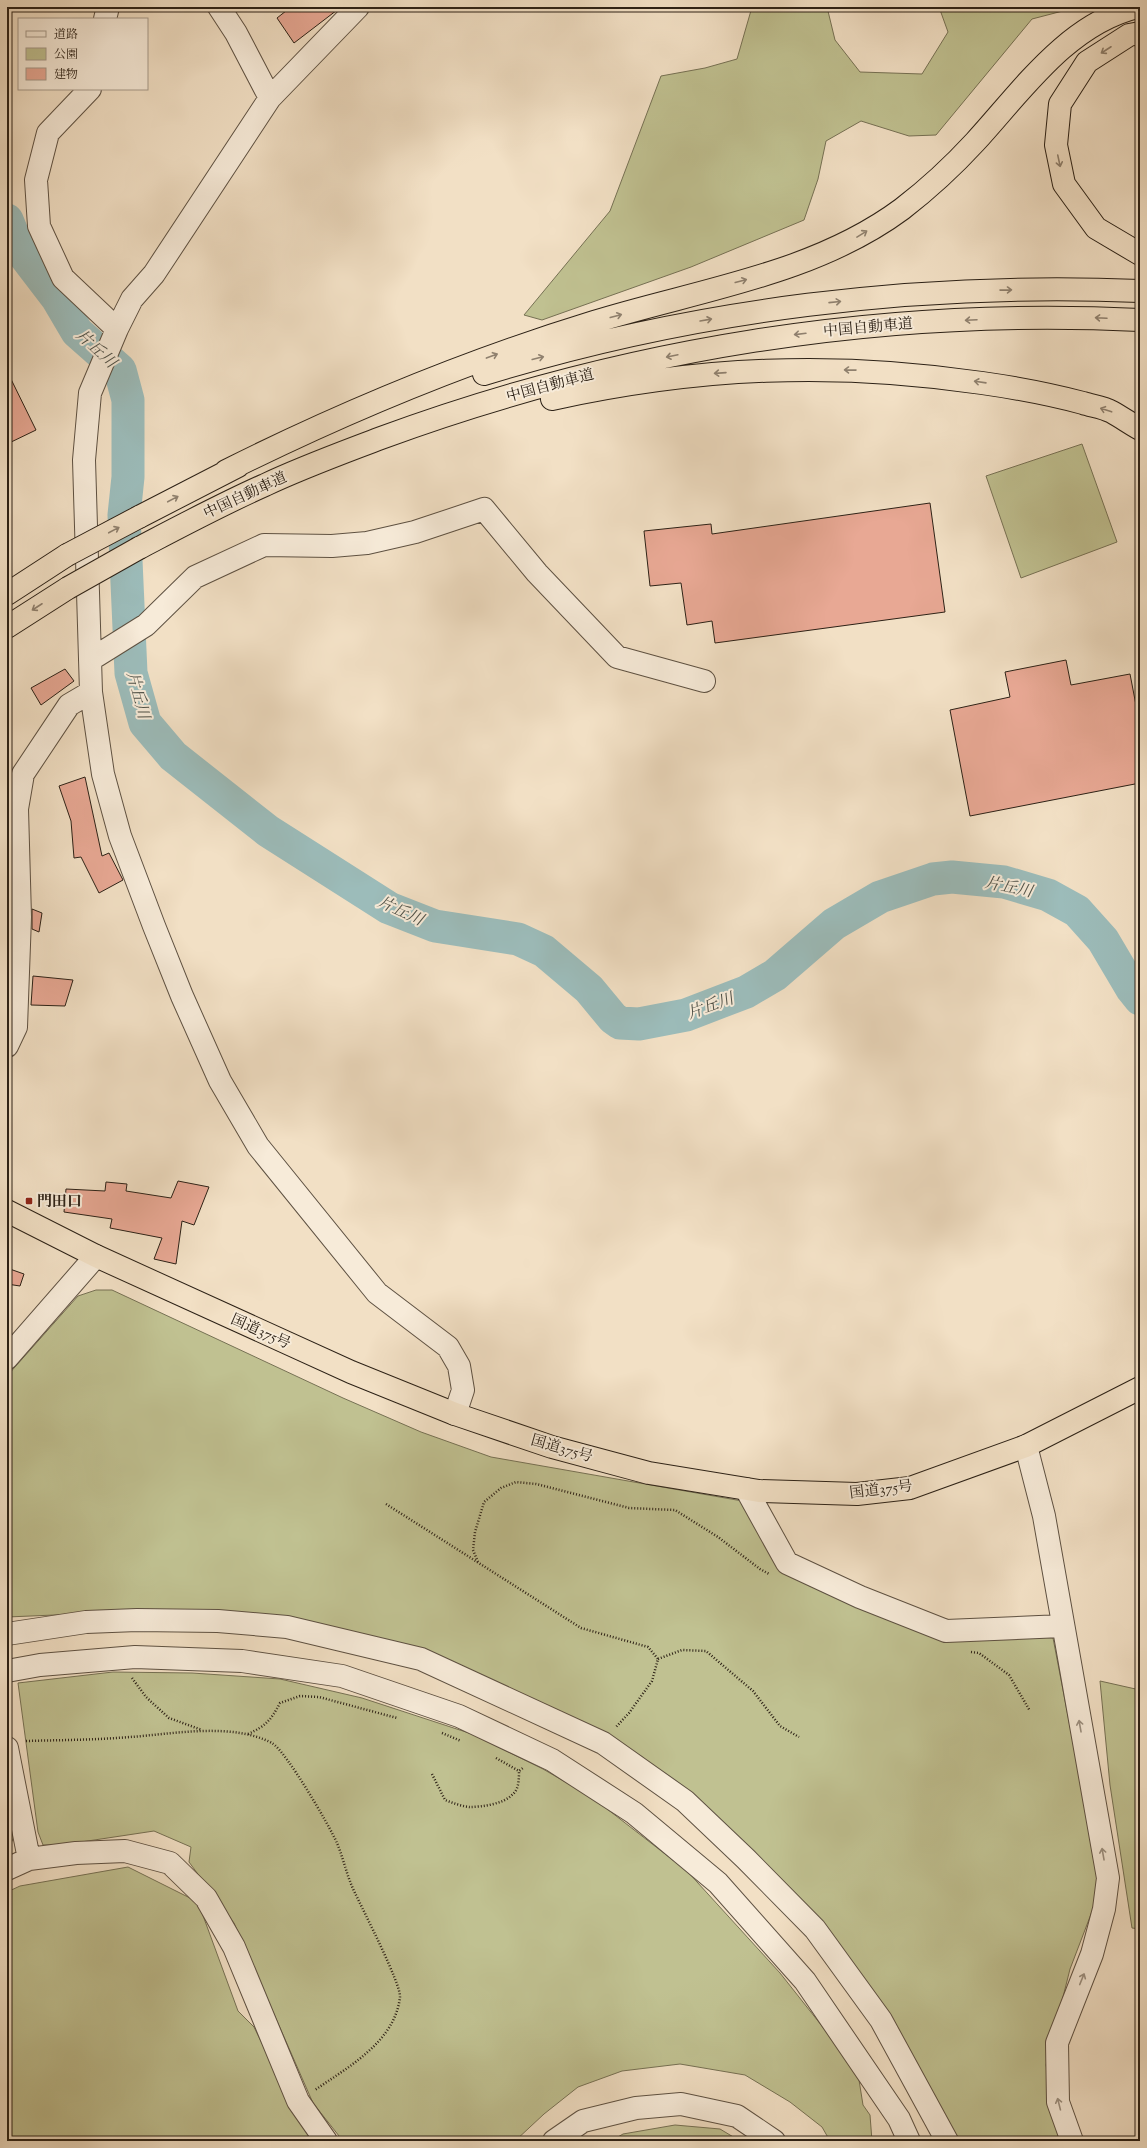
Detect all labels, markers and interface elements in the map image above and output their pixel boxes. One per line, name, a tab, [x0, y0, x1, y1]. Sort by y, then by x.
legend	[18, 18, 148, 90]
text: 道路	[54, 26, 78, 44]
text: 公園	[54, 46, 78, 64]
one-way arrow	[1100, 46, 1111, 54]
text: 建物	[54, 66, 78, 84]
one-way arrow	[1056, 155, 1064, 168]
one-way arrow	[856, 230, 867, 238]
one-way arrow	[735, 277, 748, 284]
one-way arrow	[999, 286, 1012, 294]
one-way arrow	[828, 298, 841, 306]
one-way arrow	[609, 312, 622, 319]
street label: 中国自動車道	[822, 314, 914, 343]
one-way arrow	[1095, 314, 1108, 321]
one-way arrow	[699, 315, 712, 323]
one-way arrow	[965, 316, 978, 323]
water label: 片丘川	[70, 325, 122, 376]
one-way arrow	[794, 330, 807, 337]
one-way arrow	[486, 351, 498, 359]
one-way arrow	[665, 352, 678, 360]
one-way arrow	[532, 354, 545, 361]
street label: 中国自動車道	[504, 365, 597, 408]
one-way arrow	[844, 367, 857, 374]
one-way arrow	[714, 369, 727, 376]
one-way arrow	[974, 378, 987, 386]
one-way arrow	[1100, 406, 1113, 413]
street label: 中国自動車道	[200, 468, 291, 525]
one-way arrow	[167, 494, 179, 502]
one-way arrow	[108, 526, 120, 534]
one-way arrow	[31, 604, 43, 612]
water label: 片丘川	[119, 669, 154, 724]
water label: 片丘川	[983, 872, 1036, 905]
water label: 片丘川	[373, 892, 428, 934]
water label: 片丘川	[684, 988, 739, 1026]
place label: 門田口	[37, 1192, 82, 1213]
marker: 門田口	[24, 1196, 34, 1206]
street label: 国道375号	[227, 1310, 294, 1355]
street label: 国道375号	[528, 1431, 595, 1468]
street label: 国道375号	[848, 1476, 914, 1505]
one-way arrow	[1076, 1720, 1084, 1733]
one-way arrow	[1099, 1847, 1107, 1860]
one-way arrow	[1079, 1974, 1086, 1986]
one-way arrow	[1055, 2098, 1062, 2111]

